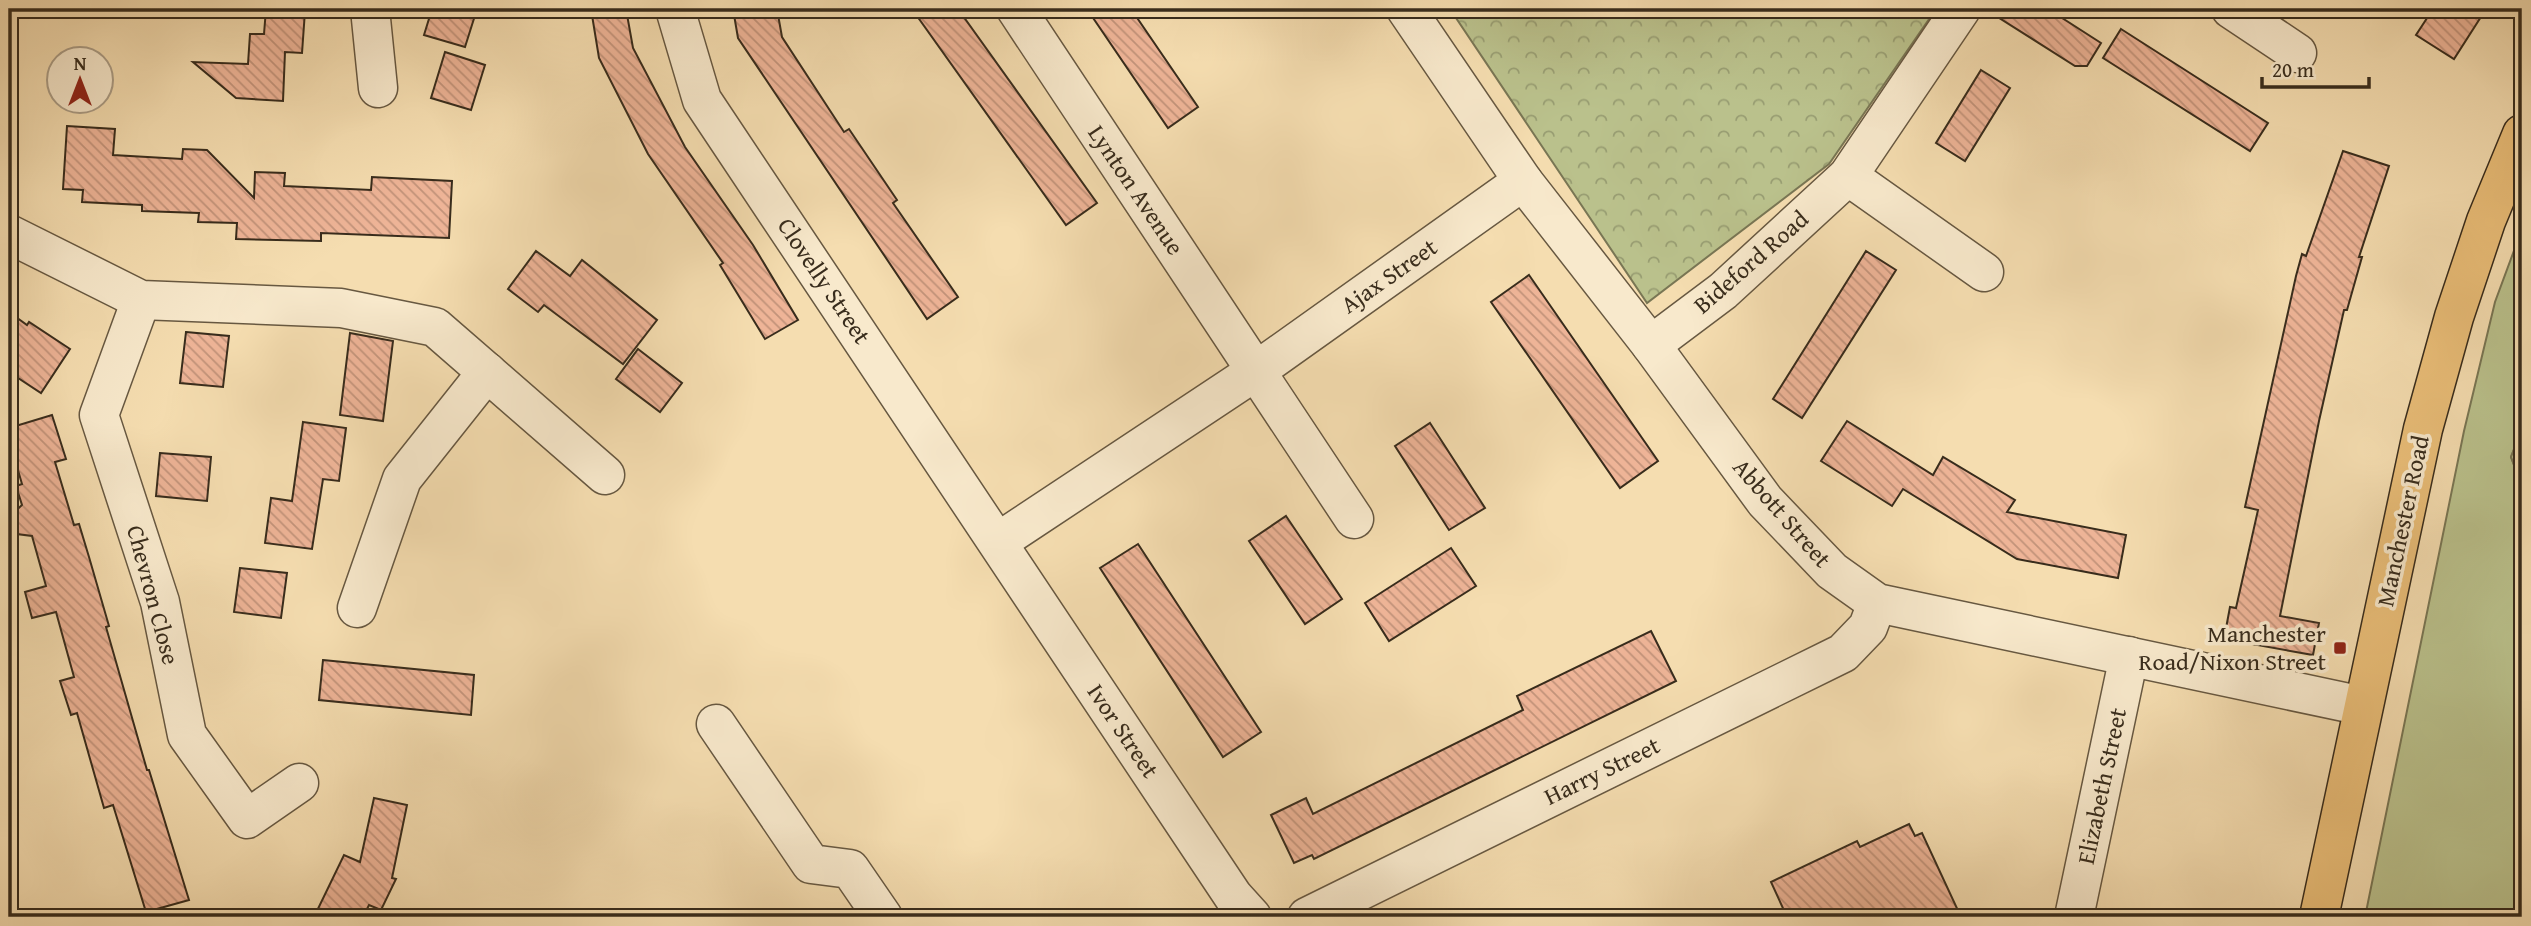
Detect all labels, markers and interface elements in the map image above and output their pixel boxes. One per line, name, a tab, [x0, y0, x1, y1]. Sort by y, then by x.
north arrow	[46, 46, 116, 116]
scale bar	[2262, 46, 2368, 90]
text: N	[74, 49, 87, 77]
text: 20 m	[2272, 54, 2314, 85]
street label: Lynton Avenue	[1080, 118, 1193, 262]
street label: Bideford Road	[1685, 202, 1816, 322]
street label: Clovelly Street	[769, 211, 880, 351]
street label: Ajax Street	[1333, 229, 1444, 322]
street label: Manchester Road	[2367, 432, 2438, 610]
street label: Abbott Street	[1725, 450, 1840, 575]
street label: Chevron Close	[118, 521, 189, 669]
place label: Manchester Road/Nixon Street	[2139, 616, 2327, 679]
marker: Manchester Road/Nixon Street	[2332, 640, 2348, 656]
street label: Ivor Street	[1079, 677, 1168, 785]
street label: Elizabeth Street	[2068, 704, 2135, 867]
street label: Harry Street	[1538, 727, 1666, 814]

